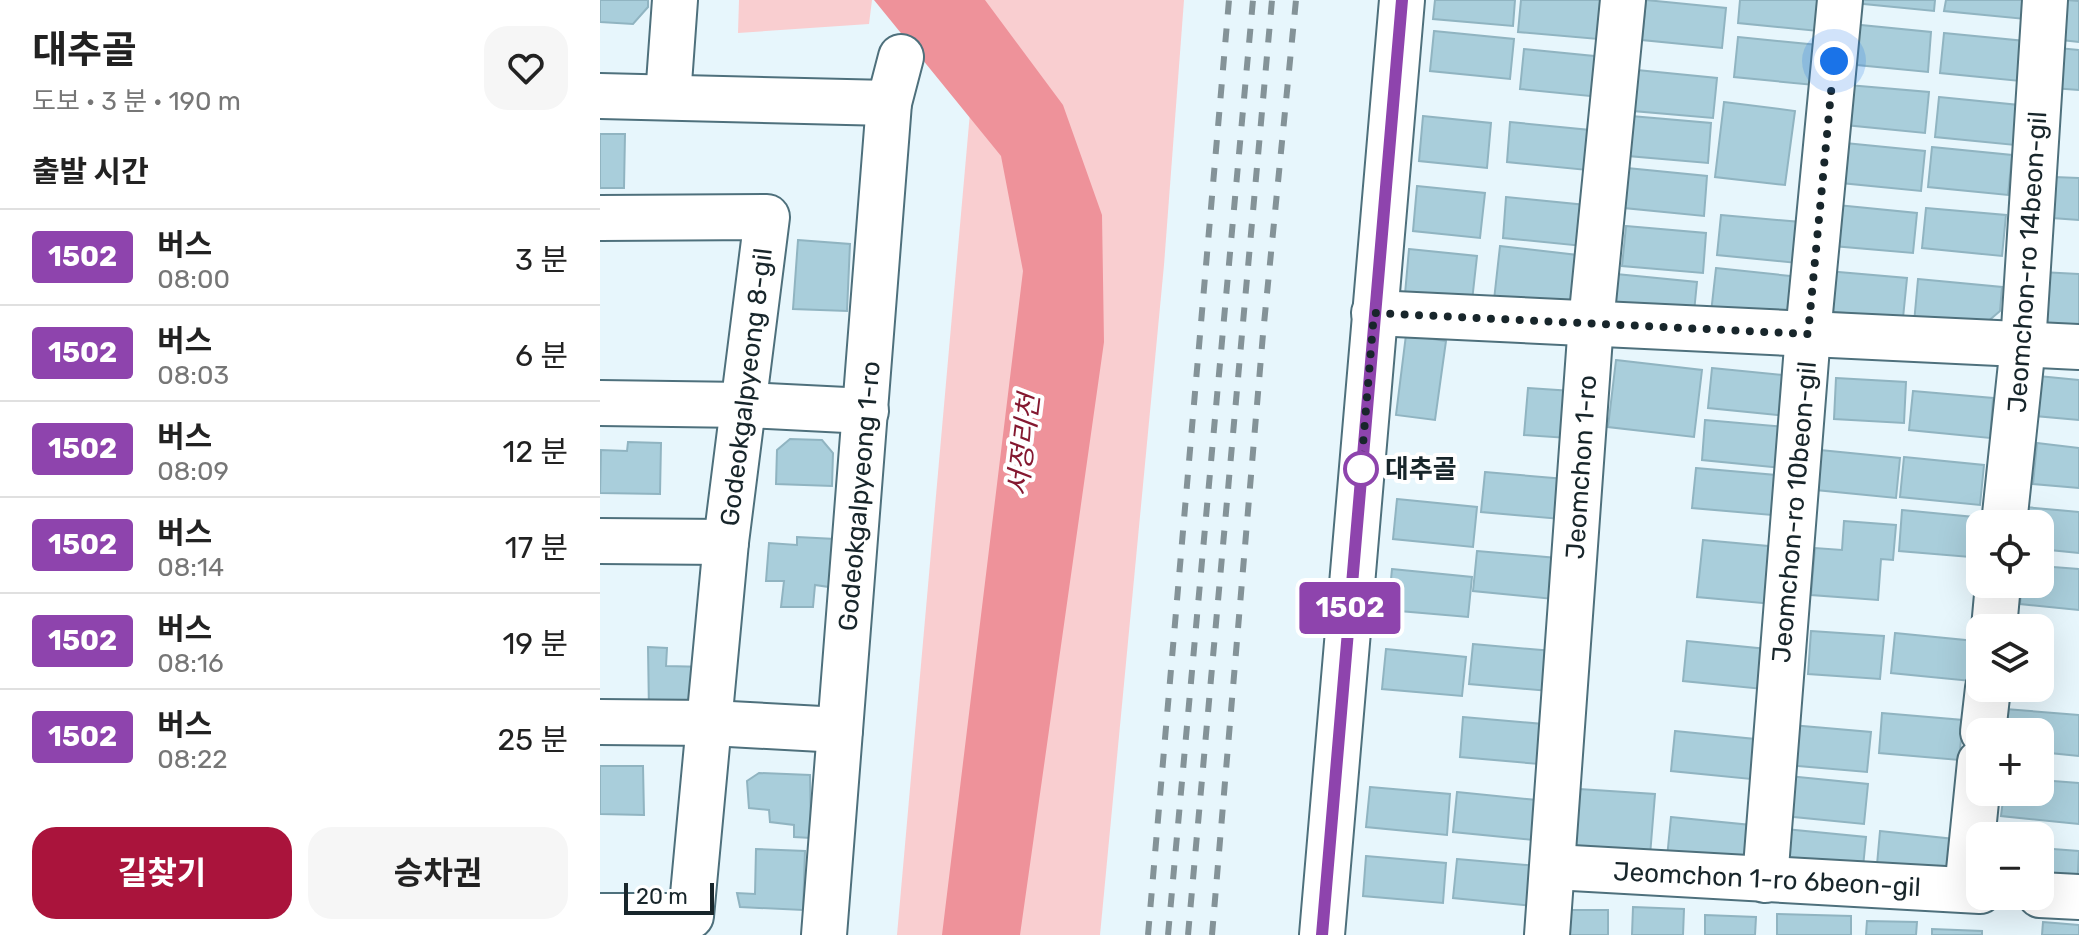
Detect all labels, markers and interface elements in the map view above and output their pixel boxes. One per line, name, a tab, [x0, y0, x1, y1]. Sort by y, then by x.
button: heart	[484, 26, 568, 110]
text: 대추골	[32, 27, 137, 73]
your location	[1814, 41, 1854, 81]
text: 도보 · 3 분 · 190 m	[32, 86, 241, 117]
street label: Jeomchon-ro 14beon-gil	[2001, 110, 2053, 414]
text: 출발 시간	[32, 154, 149, 190]
text: 버스	[157, 227, 212, 263]
text: 1502	[48, 240, 117, 273]
text: 3 분	[515, 242, 568, 278]
street label: Godeokgalpyeong 8-gil	[714, 246, 779, 528]
text: 08:00	[157, 264, 230, 295]
text: 버스	[157, 323, 212, 359]
text: 1502	[48, 336, 117, 369]
text: 6 분	[515, 338, 568, 374]
text: 08:03	[157, 360, 229, 391]
street label: Godeokgalpyeong 1-ro	[832, 360, 887, 632]
street label: Jeomchon-ro 10beon-gil	[1766, 360, 1823, 664]
street label: Jeomchon 1-ro	[1560, 374, 1603, 560]
water label: 서정리천	[1001, 389, 1047, 498]
text: 버스	[157, 419, 212, 455]
text: 1502	[48, 432, 117, 465]
text: 12 분	[503, 434, 568, 470]
marker: 대추골	[1344, 452, 1378, 486]
place label: 대추골	[1385, 454, 1457, 485]
text: 08:09	[157, 456, 229, 487]
map controls	[1966, 510, 2054, 910]
button: locate	[1966, 510, 2054, 598]
text: 버스	[157, 515, 212, 551]
text: 1502	[48, 528, 117, 561]
text: 17 분	[505, 530, 568, 566]
text: 08:14	[157, 552, 224, 583]
line badge: 1502	[1294, 582, 1406, 634]
text: 1502	[1315, 591, 1385, 624]
text: 버스	[157, 611, 212, 647]
button: layers	[1966, 614, 2054, 702]
text: 1502	[48, 624, 117, 657]
text: 19 분	[502, 626, 568, 662]
text: 08:16	[157, 648, 224, 679]
text: 버스	[157, 707, 212, 743]
button: +	[1966, 718, 2054, 806]
text: 1502	[48, 720, 117, 753]
text: 25 분	[498, 722, 568, 758]
text: 08:22	[157, 744, 227, 775]
button: −	[1966, 822, 2054, 910]
button: 길찾기	[32, 827, 292, 919]
button: 승차권	[308, 827, 568, 919]
street label: Jeomchon 1-ro 6beon-gil	[1612, 856, 1922, 903]
scale bar	[624, 879, 714, 915]
text: 20 m	[636, 883, 688, 910]

